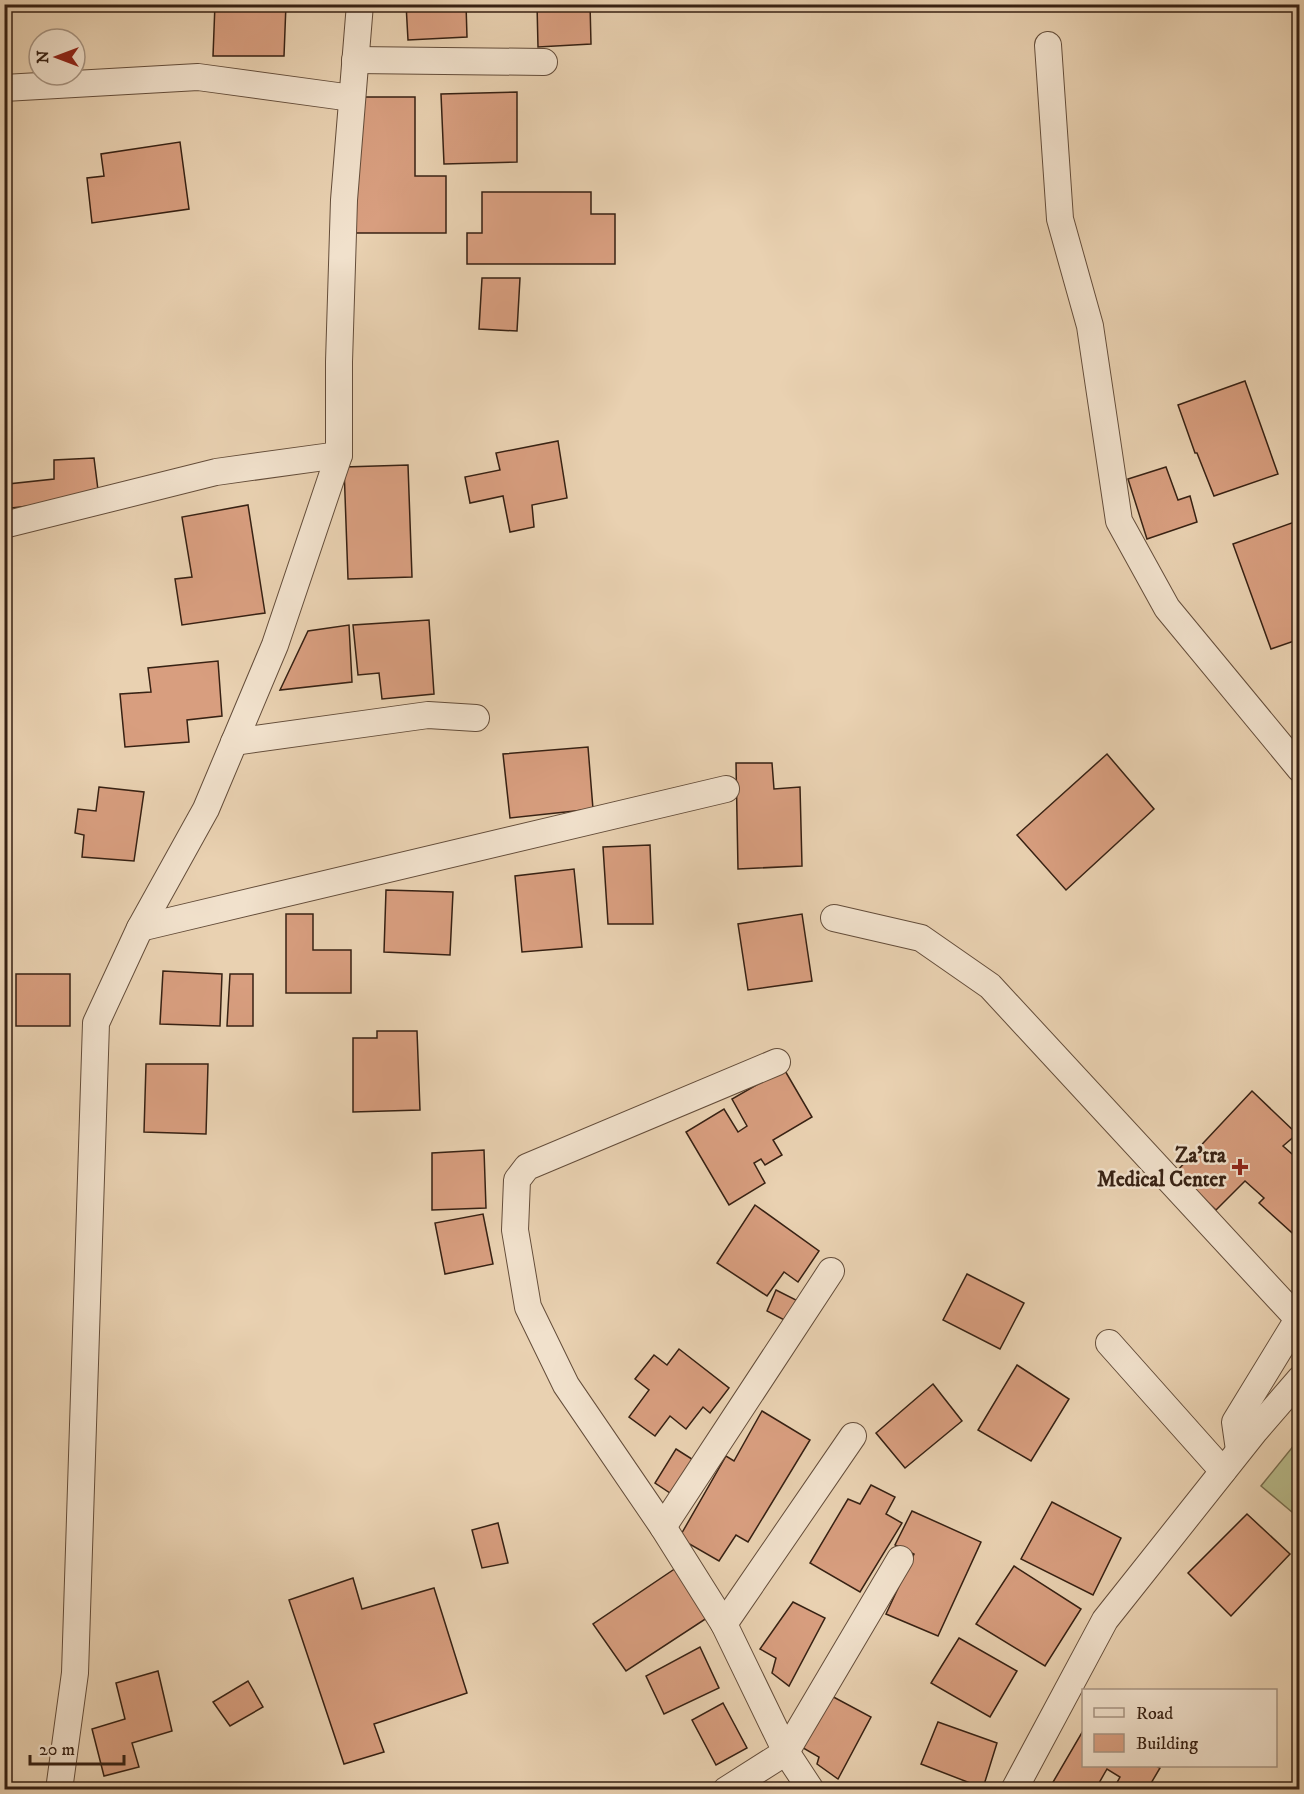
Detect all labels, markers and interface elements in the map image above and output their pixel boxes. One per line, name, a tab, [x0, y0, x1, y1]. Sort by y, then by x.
north arrow	[27, 27, 87, 87]
text: N	[33, 50, 53, 64]
place label: Za'tra Medical Center	[1097, 1143, 1227, 1193]
marker: Za'tra Medical Center	[1231, 1158, 1249, 1176]
legend	[1082, 1689, 1277, 1767]
text: Road	[1136, 1703, 1173, 1725]
scale bar	[30, 1728, 124, 1766]
text: Building	[1136, 1733, 1198, 1755]
text: 20 m	[39, 1739, 75, 1761]

